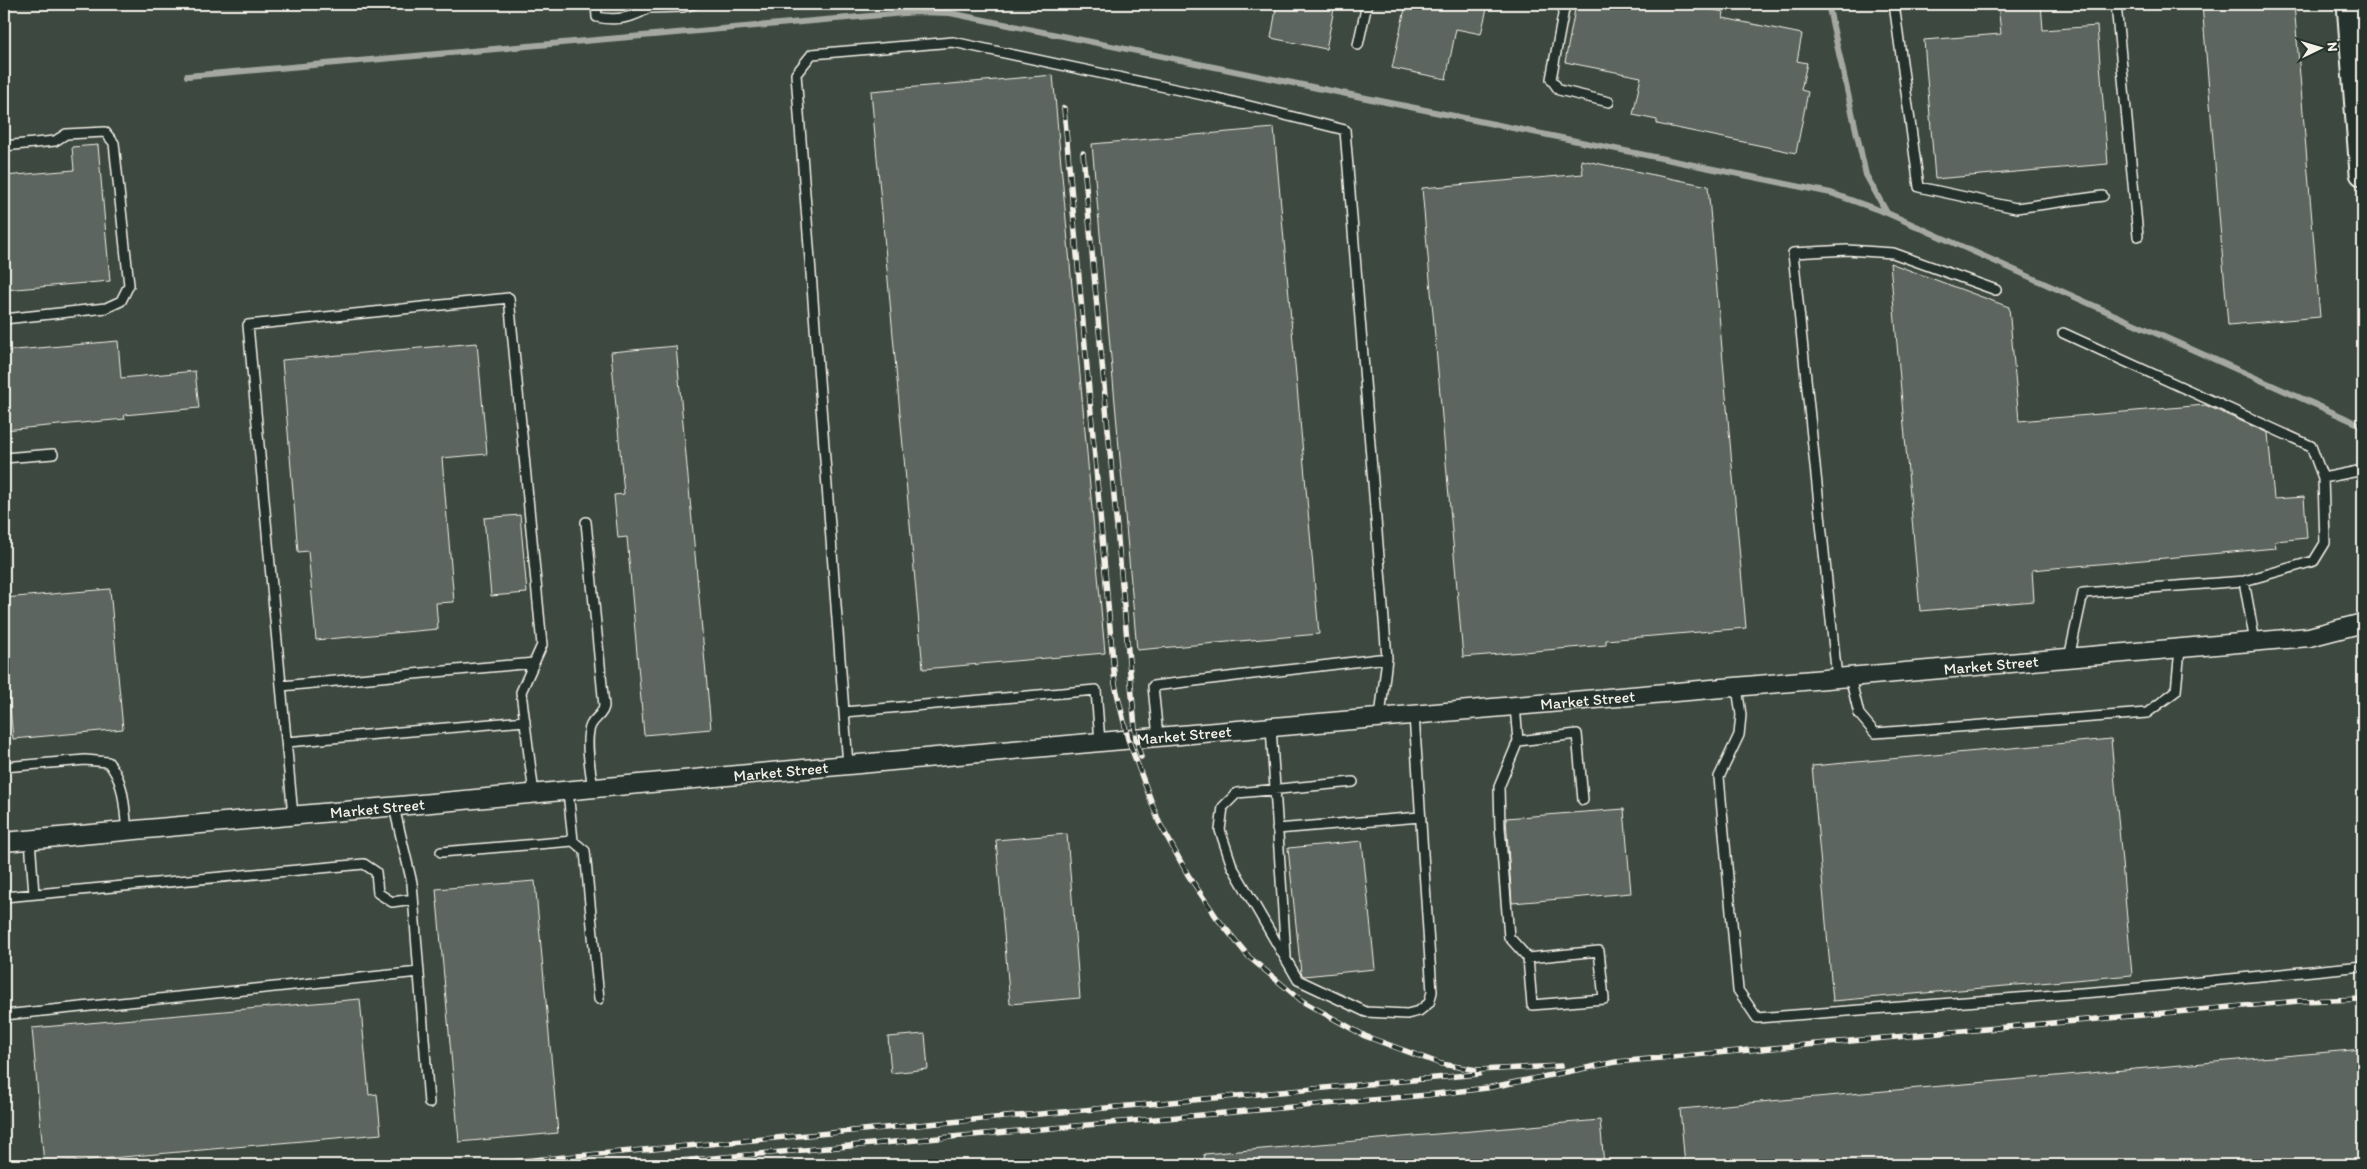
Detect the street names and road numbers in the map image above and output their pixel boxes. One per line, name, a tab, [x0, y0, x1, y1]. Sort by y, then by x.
street label: Market Street	[1943, 651, 2039, 678]
street label: Market Street	[1539, 686, 1636, 713]
street label: Market Street	[1136, 721, 1232, 748]
street label: Market Street	[733, 757, 829, 785]
street label: Market Street	[329, 794, 426, 822]

